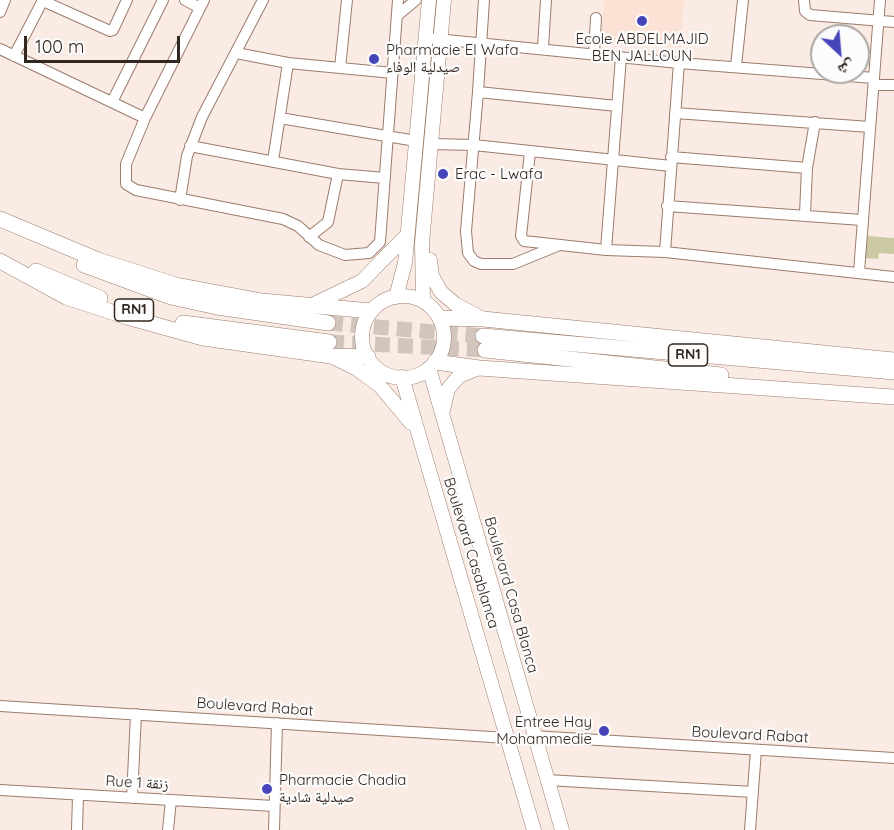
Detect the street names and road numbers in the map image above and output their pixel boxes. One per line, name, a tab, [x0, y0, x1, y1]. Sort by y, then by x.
road number: RN1	[114, 299, 154, 321]
road number: RN1	[668, 344, 708, 366]
street label: Boulevard Casablanca	[439, 475, 503, 631]
street label: Boulevard Casa Blanca	[480, 515, 542, 675]
street label: Boulevard Rabat	[196, 694, 314, 720]
street label: Boulevard Rabat	[691, 723, 809, 747]
street label: Rue 1 زنقة	[105, 772, 169, 794]

